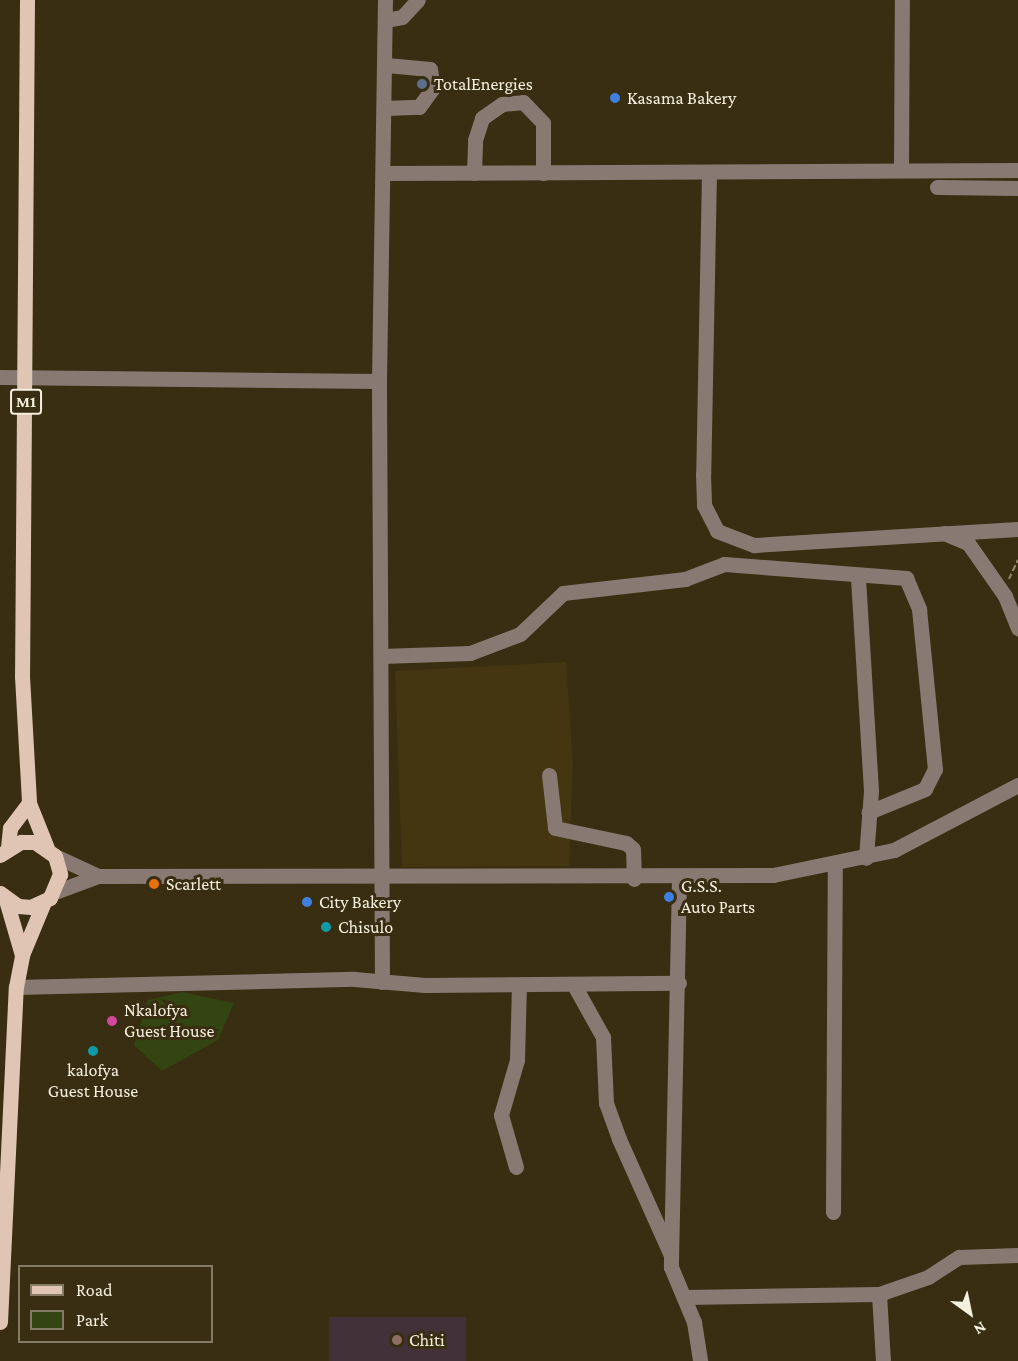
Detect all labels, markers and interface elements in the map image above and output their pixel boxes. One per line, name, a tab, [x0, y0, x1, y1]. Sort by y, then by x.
place label: TotalEnergies	[434, 73, 533, 95]
marker: TotalEnergies	[415, 77, 429, 91]
place label: Kasama Bakery	[627, 87, 736, 109]
marker: Kasama Bakery	[608, 91, 622, 105]
road number: M1	[9, 389, 42, 415]
place label: Scarlett	[166, 873, 221, 895]
place label: G.S.S. Auto Parts	[681, 876, 755, 918]
marker: Scarlett	[147, 877, 161, 891]
marker: G.S.S. Auto Parts	[662, 890, 676, 904]
place label: City Bakery	[319, 891, 401, 913]
marker: City Bakery	[300, 895, 314, 909]
place label: Chisulo	[338, 916, 393, 938]
marker: Chisulo	[319, 920, 333, 934]
place label: Nkalofya Guest House	[124, 1000, 215, 1042]
marker: Nkalofya Guest House	[105, 1014, 119, 1028]
marker: kalofya Guest House	[86, 1044, 100, 1058]
place label: kalofya Guest House	[48, 1060, 138, 1102]
legend	[18, 1265, 213, 1343]
text: Road	[76, 1280, 113, 1300]
north arrow	[940, 1283, 1000, 1343]
text: Park	[76, 1310, 108, 1330]
text: N	[971, 1318, 989, 1339]
place label: Chiti	[409, 1329, 445, 1351]
marker: Chiti	[390, 1333, 404, 1347]

